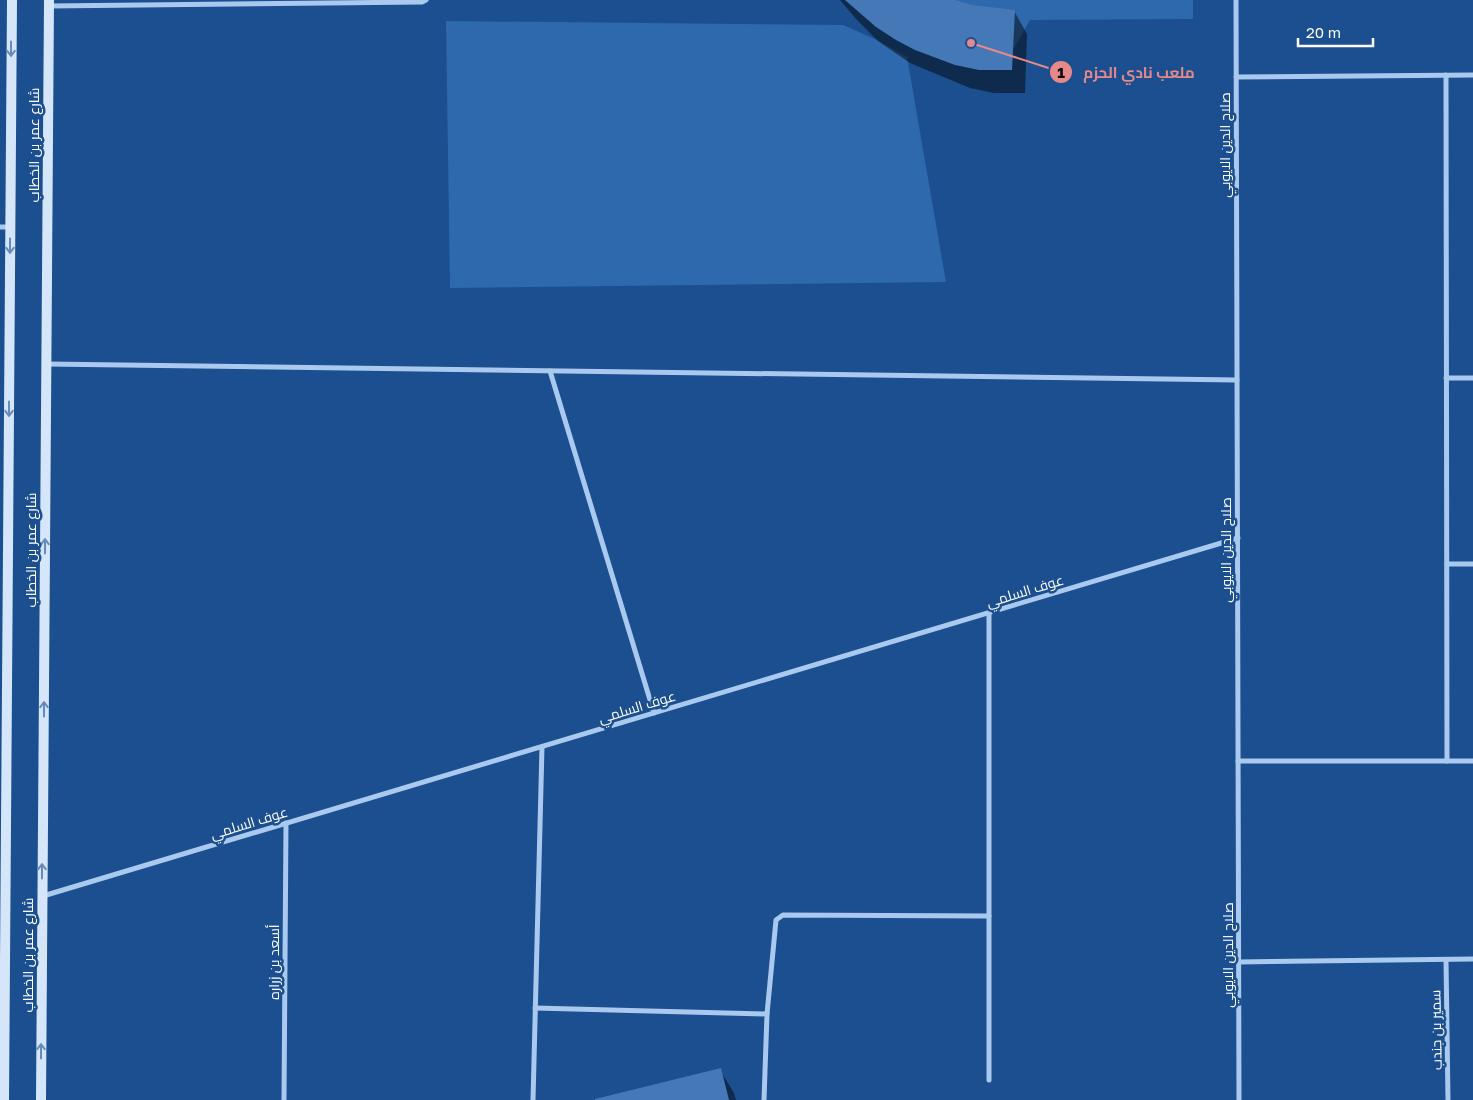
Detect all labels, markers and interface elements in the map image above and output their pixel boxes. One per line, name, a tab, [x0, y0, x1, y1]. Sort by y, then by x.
scale bar	[1298, 15, 1373, 47]
text: 20 m	[1306, 23, 1341, 41]
one-way arrow	[6, 40, 16, 56]
callout: ملعب نادي الحزم	[1048, 57, 1205, 87]
text: 1	[1057, 63, 1065, 81]
text: ملعب نادي الحزم	[1083, 63, 1195, 85]
street label: شارع عمر بن الخطاب	[25, 88, 43, 202]
street label: صلاح الدين الايوبي	[1216, 92, 1237, 198]
one-way arrow	[5, 238, 15, 254]
one-way arrow	[4, 400, 14, 416]
street label: شارع عمر بن الخطاب	[22, 493, 40, 607]
street label: صلاح الدين الايوبي	[1217, 497, 1238, 603]
one-way arrow	[40, 539, 50, 555]
street label: عوف السلمي	[984, 571, 1067, 614]
street label: عوف السلمي	[596, 687, 679, 730]
one-way arrow	[39, 701, 49, 718]
street label: عوف السلمي	[208, 803, 291, 846]
one-way arrow	[38, 864, 47, 880]
street label: شارع عمر بن الخطاب	[19, 898, 37, 1012]
street label: صلاح الدين الايوبي	[1219, 902, 1240, 1008]
street label: أسعد بن زراره	[265, 924, 282, 1000]
street label: سمير بن جندب	[1426, 990, 1445, 1070]
one-way arrow	[36, 1044, 46, 1060]

